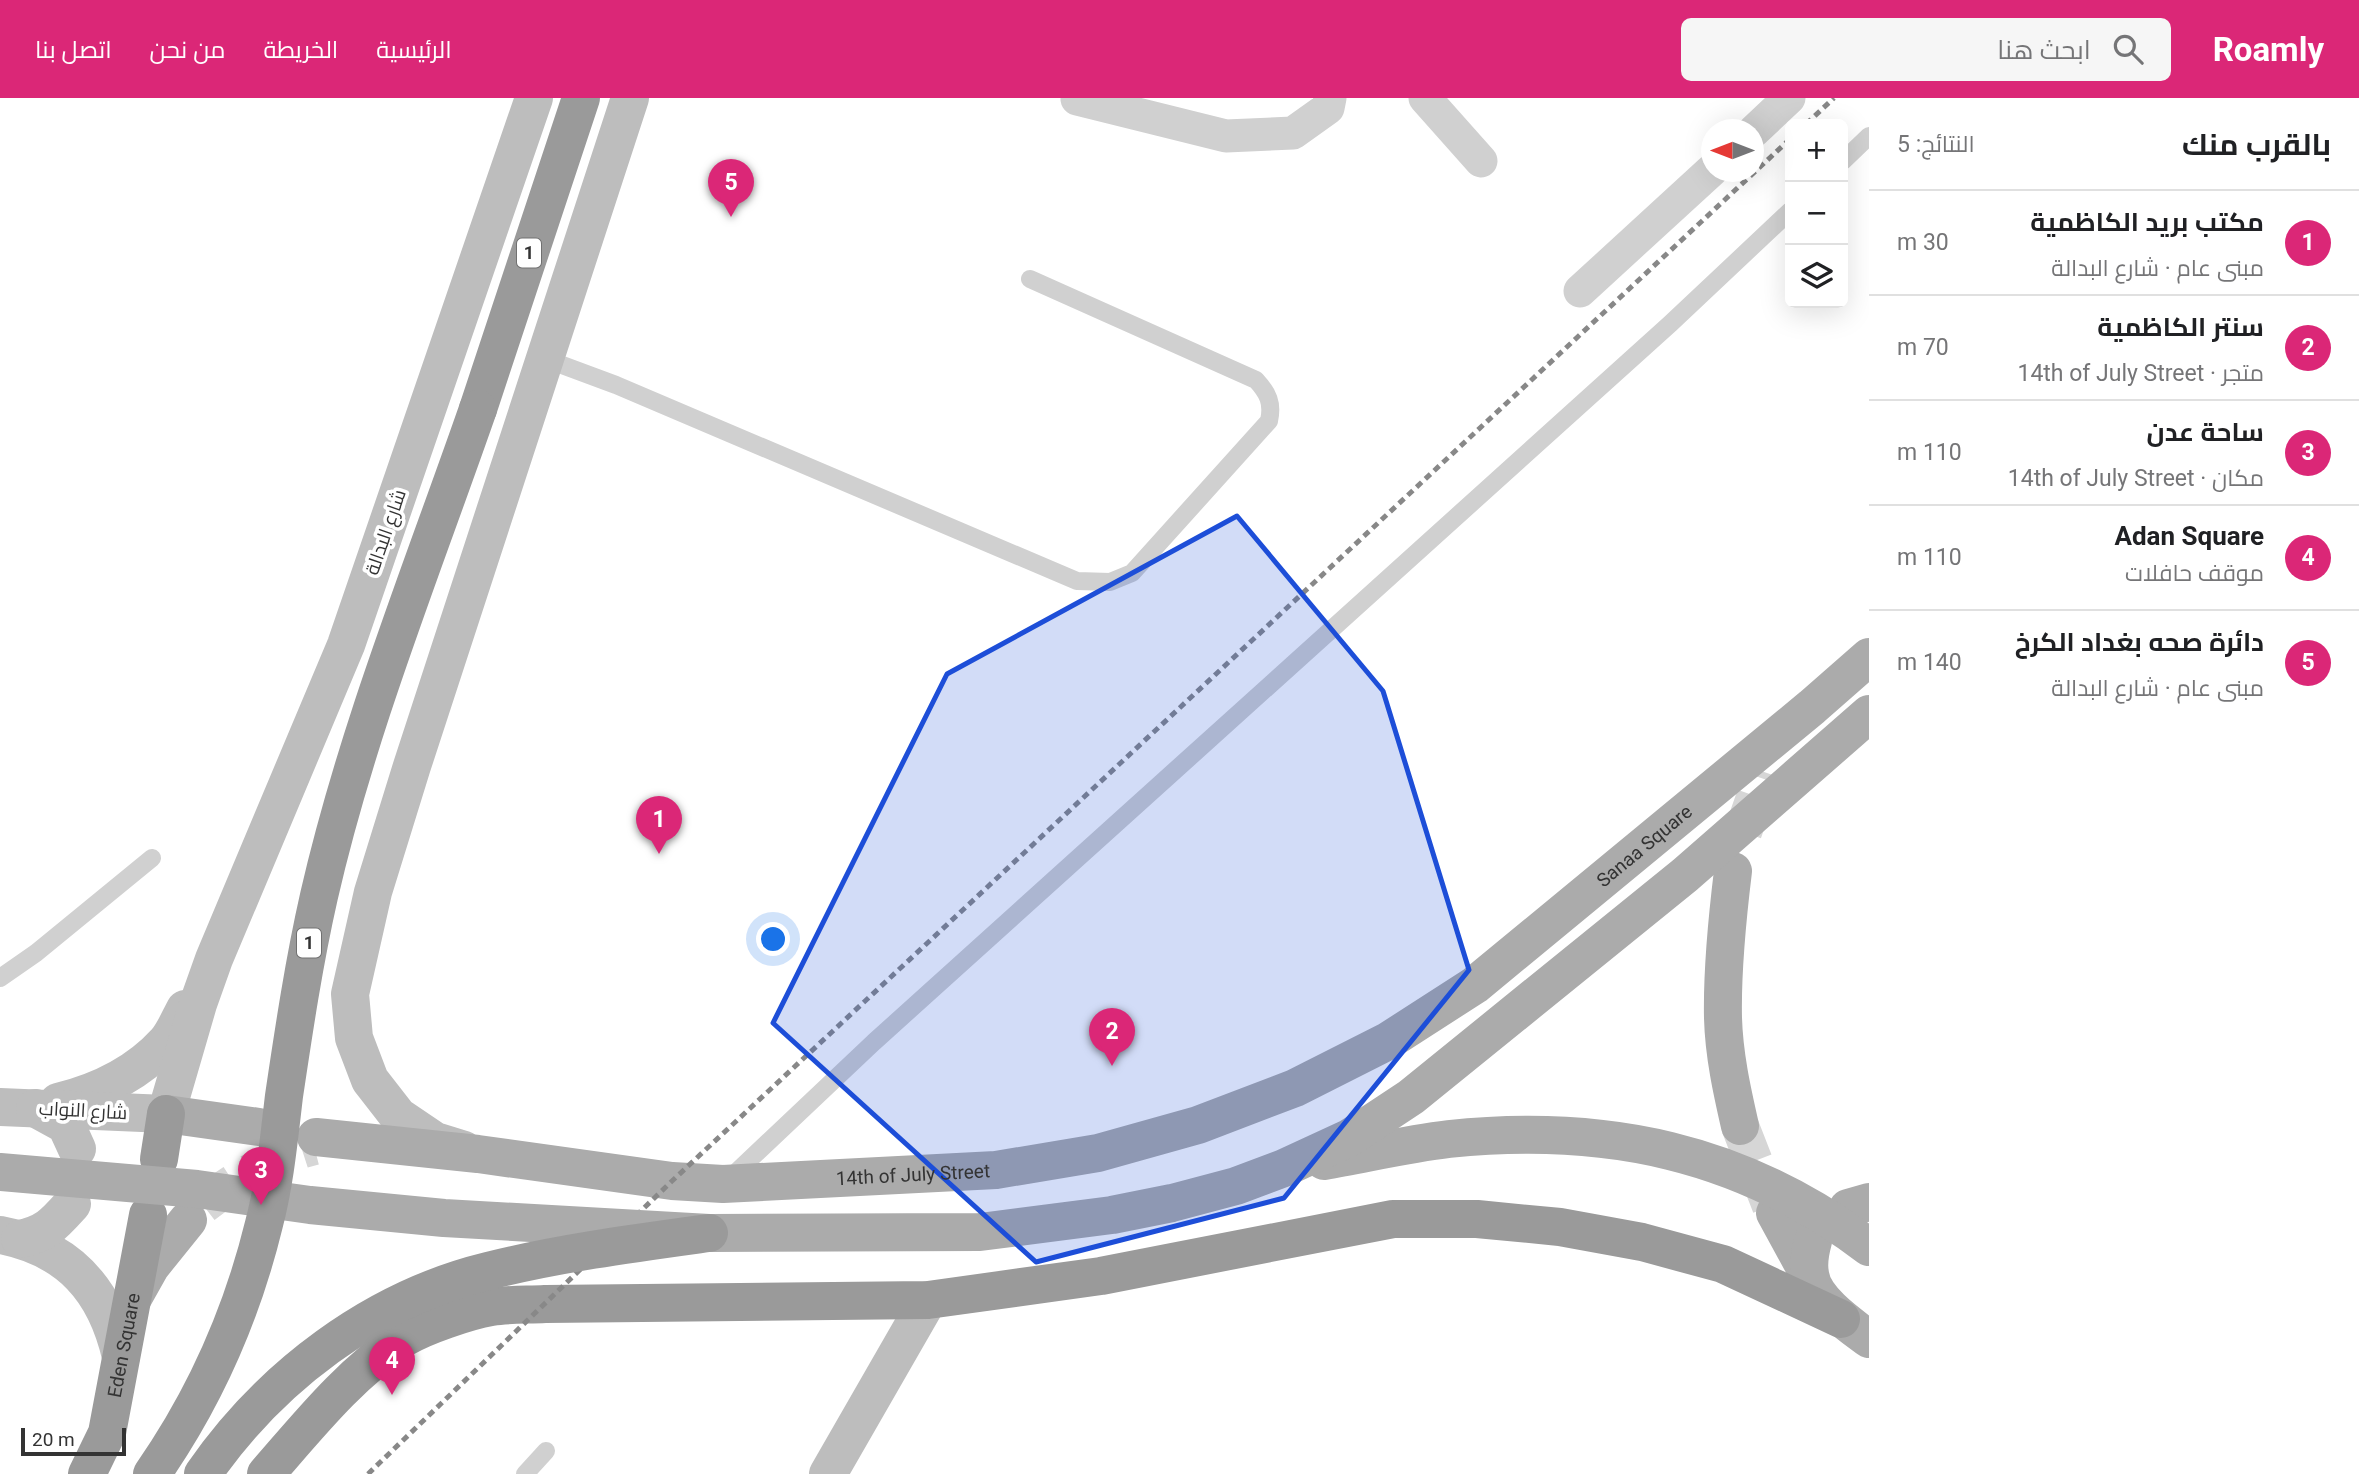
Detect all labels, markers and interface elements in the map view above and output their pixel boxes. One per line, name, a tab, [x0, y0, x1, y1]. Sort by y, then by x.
search box	[1681, 18, 2171, 81]
icon: search	[2109, 30, 2147, 68]
text: Roamly	[2213, 30, 2324, 69]
text: ابحث هنا	[1997, 35, 2091, 65]
text: اتصل بنا	[35, 36, 112, 64]
text: من نحن	[150, 36, 225, 64]
text: الخريطة	[263, 36, 338, 64]
text: الرئيسية	[376, 36, 452, 64]
north arrow	[1701, 119, 1764, 182]
map controls	[1785, 119, 1848, 308]
button: +	[1785, 119, 1848, 182]
text: بالقرب منك	[2182, 127, 2331, 162]
text: النتائج: 5	[1897, 131, 1975, 158]
pin: 5	[708, 159, 754, 217]
button: −	[1785, 182, 1848, 245]
text: مكتب بريد الكاظمية	[2030, 207, 2264, 237]
text: 30 m	[1897, 229, 1949, 256]
text: 1	[2301, 229, 2315, 256]
road number: 1	[517, 238, 541, 268]
button: layers	[1785, 245, 1848, 308]
text: مبنى عام · شارع البدالة	[2051, 255, 2264, 282]
text: سنتر الكاظمية	[2097, 312, 2264, 342]
text: 70 m	[1897, 334, 1949, 361]
text: 2	[2301, 334, 2315, 361]
text: متجر · 14th of July Street	[2017, 360, 2264, 387]
text: ساحة عدن	[2146, 417, 2264, 447]
text: 110 m	[1897, 439, 1962, 466]
text: 3	[2301, 439, 2315, 466]
text: مكان · 14th of July Street	[2008, 465, 2264, 492]
street label: شارع البدالة	[360, 486, 413, 579]
text: Adan Square	[2114, 521, 2264, 551]
text: 110 m	[1897, 544, 1962, 571]
text: 4	[2301, 544, 2315, 571]
text: موقف حافلات	[2125, 560, 2264, 587]
text: دائرة صحه بغداد الكرخ	[2015, 627, 2264, 657]
text: 140 m	[1897, 649, 1962, 676]
text: 5	[2301, 649, 2315, 676]
text: مبنى عام · شارع البدالة	[2051, 675, 2264, 702]
pin: 1	[636, 796, 682, 854]
street label: Sanaa Square	[1592, 800, 1697, 892]
your location	[756, 922, 790, 956]
road number: 1	[297, 928, 321, 958]
pin: 2	[1089, 1008, 1135, 1066]
street label: شارع النواب	[38, 1097, 128, 1126]
pin: 3	[238, 1147, 284, 1205]
street label: 14th of July Street	[835, 1159, 991, 1190]
street label: Eden Square	[103, 1291, 145, 1399]
pin: 4	[369, 1337, 415, 1395]
scale bar	[21, 1425, 126, 1457]
text: 20 m	[32, 1428, 75, 1451]

